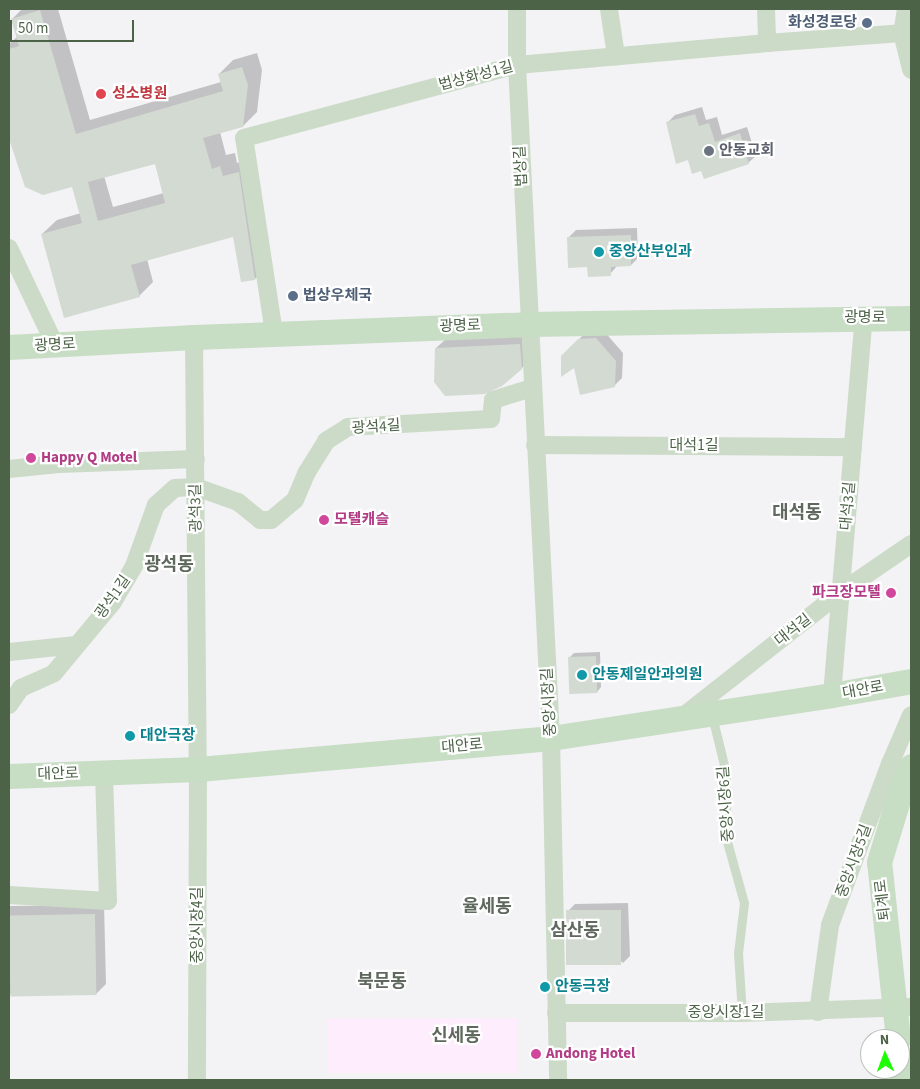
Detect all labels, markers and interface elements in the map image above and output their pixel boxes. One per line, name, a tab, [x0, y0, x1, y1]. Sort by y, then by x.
scale bar	[12, 10, 136, 42]
place label: 화성경로당	[788, 14, 857, 32]
marker: 화성경로당	[861, 17, 873, 29]
text: 50 m	[18, 18, 48, 39]
street label: 법상화성1길	[437, 57, 515, 95]
place label: 성소병원	[112, 85, 167, 103]
marker: 성소병원	[94, 87, 108, 101]
place label: 안동교회	[719, 142, 774, 160]
street label: 법상길	[511, 145, 531, 187]
marker: 안동교회	[703, 145, 715, 157]
place label: 중앙산부인과	[609, 243, 692, 261]
marker: 중앙산부인과	[593, 246, 605, 258]
place label: 법상우체국	[303, 287, 372, 305]
marker: 법상우체국	[287, 290, 299, 302]
street label: 광명로	[844, 309, 886, 327]
street label: 광명로	[439, 316, 481, 336]
street label: 광명로	[34, 335, 76, 355]
street label: 광석4길	[351, 416, 401, 438]
street label: 대석1길	[670, 437, 718, 455]
place label: Happy Q Motel	[41, 449, 137, 467]
marker: Happy Q Motel	[25, 452, 37, 464]
street label: 대석3길	[837, 481, 859, 531]
street label: 광석3길	[187, 483, 205, 533]
district label: 대석동	[772, 502, 822, 524]
place label: 모텔캐슬	[334, 511, 389, 529]
marker: 모텔캐슬	[318, 514, 330, 526]
district label: 광석동	[144, 554, 194, 576]
street label: 광석1길	[92, 572, 134, 622]
place label: 파크장모텔	[812, 584, 881, 602]
marker: 파크장모텔	[885, 587, 897, 599]
street label: 대석길	[771, 610, 815, 650]
place label: 안동제일안과의원	[592, 666, 702, 684]
street label: 중앙시장길	[538, 667, 560, 737]
marker: 안동제일안과의원	[576, 669, 588, 681]
street label: 대안로	[841, 678, 885, 702]
place label: 대안극장	[140, 727, 195, 745]
marker: 대안극장	[124, 730, 136, 742]
street label: 대안로	[441, 735, 483, 757]
street label: 대안로	[37, 764, 79, 784]
street label: 중앙시장6길	[714, 765, 738, 843]
street label: 중앙시장5길	[832, 822, 876, 900]
street label: 퇴계로	[872, 878, 894, 922]
street label: 중앙시장4길	[189, 887, 207, 963]
district label: 율세동	[462, 896, 512, 918]
district label: 삼산동	[550, 920, 600, 942]
district label: 북문동	[357, 971, 407, 993]
place label: 안동극장	[555, 978, 610, 996]
marker: 안동극장	[539, 981, 551, 993]
street label: 중앙시장1길	[688, 1004, 764, 1022]
district label: 신세동	[431, 1025, 481, 1047]
north arrow	[860, 1029, 910, 1079]
text: N	[880, 1030, 890, 1050]
place label: Andong Hotel	[546, 1045, 635, 1063]
marker: Andong Hotel	[530, 1048, 542, 1060]

